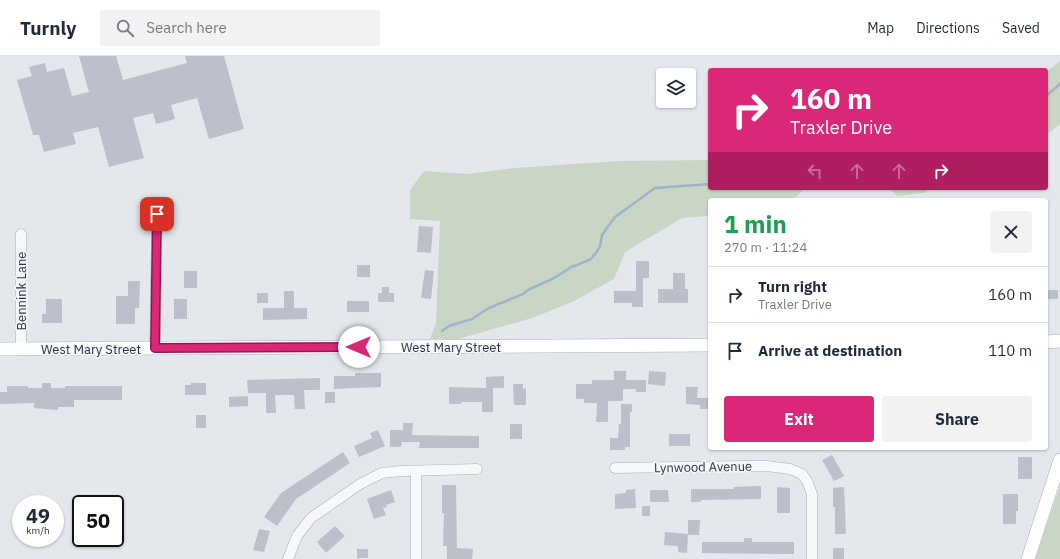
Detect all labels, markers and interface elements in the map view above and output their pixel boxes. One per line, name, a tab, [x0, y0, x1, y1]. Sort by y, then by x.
search box	[100, 10, 380, 46]
text: Turnly	[20, 16, 76, 40]
icon: search	[114, 17, 136, 39]
text: Search here	[146, 18, 227, 37]
text: Map	[867, 19, 894, 37]
text: Directions	[916, 19, 980, 37]
text: Saved	[1002, 19, 1040, 37]
map controls	[656, 68, 696, 108]
button: layers	[656, 68, 696, 108]
text: 160 m	[790, 80, 872, 117]
icon: right	[724, 84, 776, 136]
text: Traxler Drive	[790, 116, 892, 139]
icon: left	[804, 160, 826, 182]
icon: ahead	[846, 160, 868, 182]
icon: ahead	[888, 160, 910, 182]
icon: right	[930, 160, 952, 182]
pin	[140, 197, 174, 231]
icon: arrive	[146, 203, 168, 225]
text: 1 min	[724, 208, 787, 240]
button: close	[990, 211, 1032, 253]
text: 270 m · 11:24	[724, 239, 807, 256]
street label: Bennink Lane	[13, 252, 30, 330]
text: Turn right	[758, 277, 827, 296]
icon: right	[724, 284, 746, 306]
text: 160 m	[988, 285, 1032, 304]
text: Traxler Drive	[758, 296, 832, 313]
position arrow	[338, 326, 380, 368]
street label: West Mary Street	[401, 339, 501, 356]
icon: arrive	[724, 340, 746, 362]
street label: West Mary Street	[41, 341, 141, 358]
text: Arrive at destination	[758, 341, 902, 360]
text: 110 m	[988, 341, 1032, 360]
button: Exit	[724, 396, 874, 442]
button: Share	[882, 396, 1032, 442]
street label: Lynwood Avenue	[654, 458, 752, 476]
speed limit sign: 50	[72, 495, 124, 547]
text: 49	[26, 502, 50, 529]
text: km/h	[26, 524, 50, 537]

